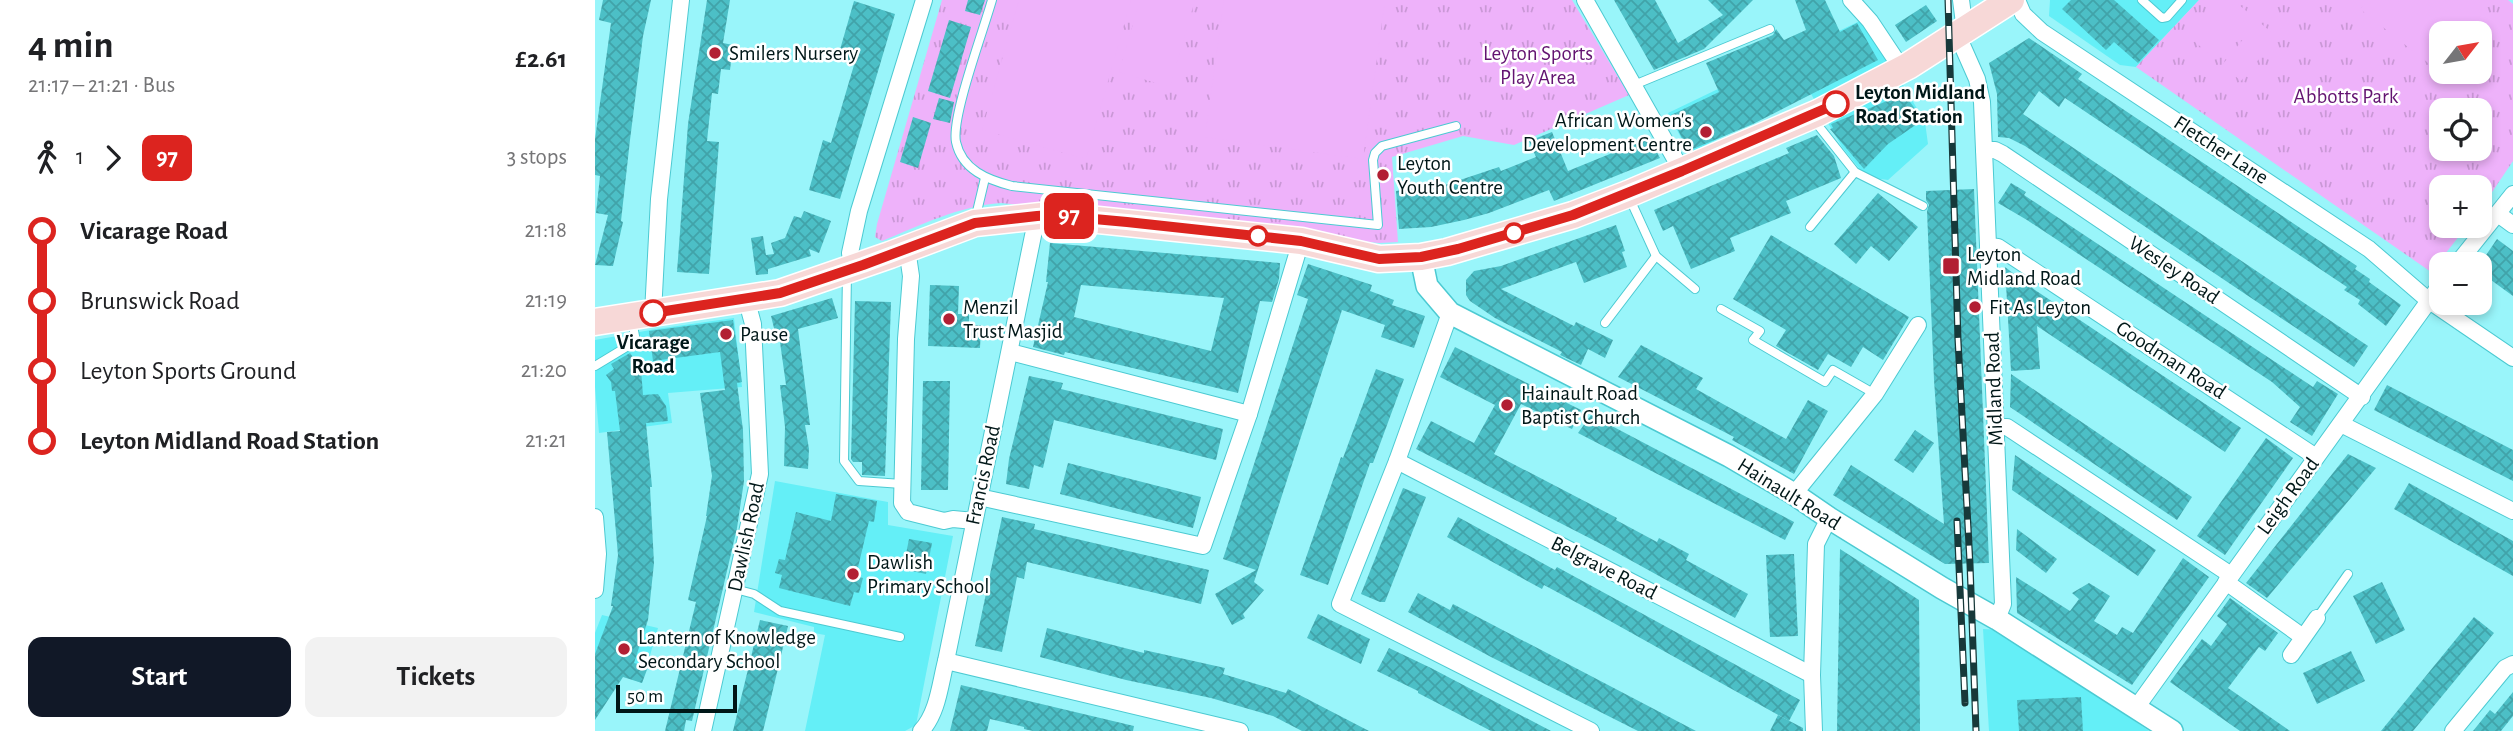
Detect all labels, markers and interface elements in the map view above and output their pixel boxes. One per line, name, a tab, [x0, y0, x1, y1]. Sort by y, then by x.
north arrow	[2429, 21, 2492, 84]
map controls	[2429, 21, 2492, 315]
text: 4 min	[28, 27, 114, 65]
place label: Smilers Nursery	[729, 43, 858, 64]
park label: Leyton Sports Play Area	[1483, 43, 1593, 88]
marker: Smilers Nursery	[707, 45, 723, 61]
text: £2.61	[515, 46, 567, 72]
text: 21:17 – 21:21 · Bus	[28, 74, 175, 97]
place label: Leyton Midland Road Station	[1855, 82, 1986, 127]
park label: Abbotts Park	[2294, 86, 2399, 107]
marker: Leyton Midland Road Station	[1823, 91, 1849, 117]
button: locate	[2429, 98, 2492, 161]
place label: African Women's Development Centre	[1523, 110, 1692, 155]
street label: Fletcher Lane	[2170, 112, 2272, 188]
marker: African Women's Development Centre	[1698, 124, 1714, 140]
icon: walk	[28, 139, 66, 177]
icon: forward	[94, 139, 132, 177]
text: 1	[76, 146, 84, 169]
text: 97	[156, 146, 178, 170]
text: 3 stops	[507, 146, 567, 169]
place label: Leyton Youth Centre	[1397, 153, 1503, 198]
marker: Leyton Youth Centre	[1375, 167, 1391, 183]
button: +	[2429, 175, 2492, 238]
line badge: 97	[1037, 193, 1100, 239]
text: 97	[1058, 204, 1080, 228]
text: Vicarage Road	[80, 218, 228, 244]
text: 21:18	[525, 219, 567, 242]
unlabelled marker	[1504, 223, 1524, 243]
unlabelled marker	[1248, 226, 1268, 246]
street label: Wesley Road	[2125, 232, 2223, 308]
place label: Leyton Midland Road	[1967, 244, 2081, 289]
button: −	[2429, 252, 2492, 315]
marker: Leyton Midland Road	[1941, 256, 1961, 276]
text: Brunswick Road	[80, 288, 240, 314]
text: 21:19	[525, 289, 567, 312]
place label: Menzil Trust Masjid	[963, 297, 1063, 342]
place label: Fit As Leyton	[1989, 297, 2091, 318]
marker: Fit As Leyton	[1967, 299, 1983, 315]
marker: Vicarage Road	[640, 300, 666, 326]
marker: Menzil Trust Masjid	[941, 311, 957, 327]
street label: Goodman Road	[2112, 317, 2230, 403]
place label: Pause	[740, 324, 788, 345]
marker: Pause	[718, 326, 734, 342]
street label: Midland Road	[1982, 331, 2006, 446]
place label: Vicarage Road	[616, 332, 690, 377]
text: Leyton Sports Ground	[80, 358, 296, 384]
text: 21:20	[521, 359, 567, 382]
place label: Hainault Road Baptist Church	[1521, 383, 1641, 428]
marker: Hainault Road Baptist Church	[1499, 397, 1515, 413]
street label: Francis Road	[962, 423, 1004, 527]
text: Leyton Midland Road Station	[80, 428, 379, 454]
text: 21:21	[525, 429, 567, 452]
street label: Leigh Road	[2253, 453, 2323, 538]
street label: Hainault Road	[1734, 454, 1844, 534]
street label: Dawlish Road	[724, 480, 768, 594]
street label: Belgrave Road	[1548, 532, 1660, 604]
place label: Dawlish Primary School	[867, 552, 990, 597]
marker: Dawlish Primary School	[845, 566, 861, 582]
place label: Lantern of Knowledge Secondary School	[638, 627, 816, 672]
button: Start	[28, 637, 291, 717]
button: Tickets	[305, 637, 567, 717]
marker: Lantern of Knowledge Secondary School	[616, 641, 632, 657]
scale bar	[616, 682, 737, 714]
text: 50 m	[627, 687, 663, 706]

